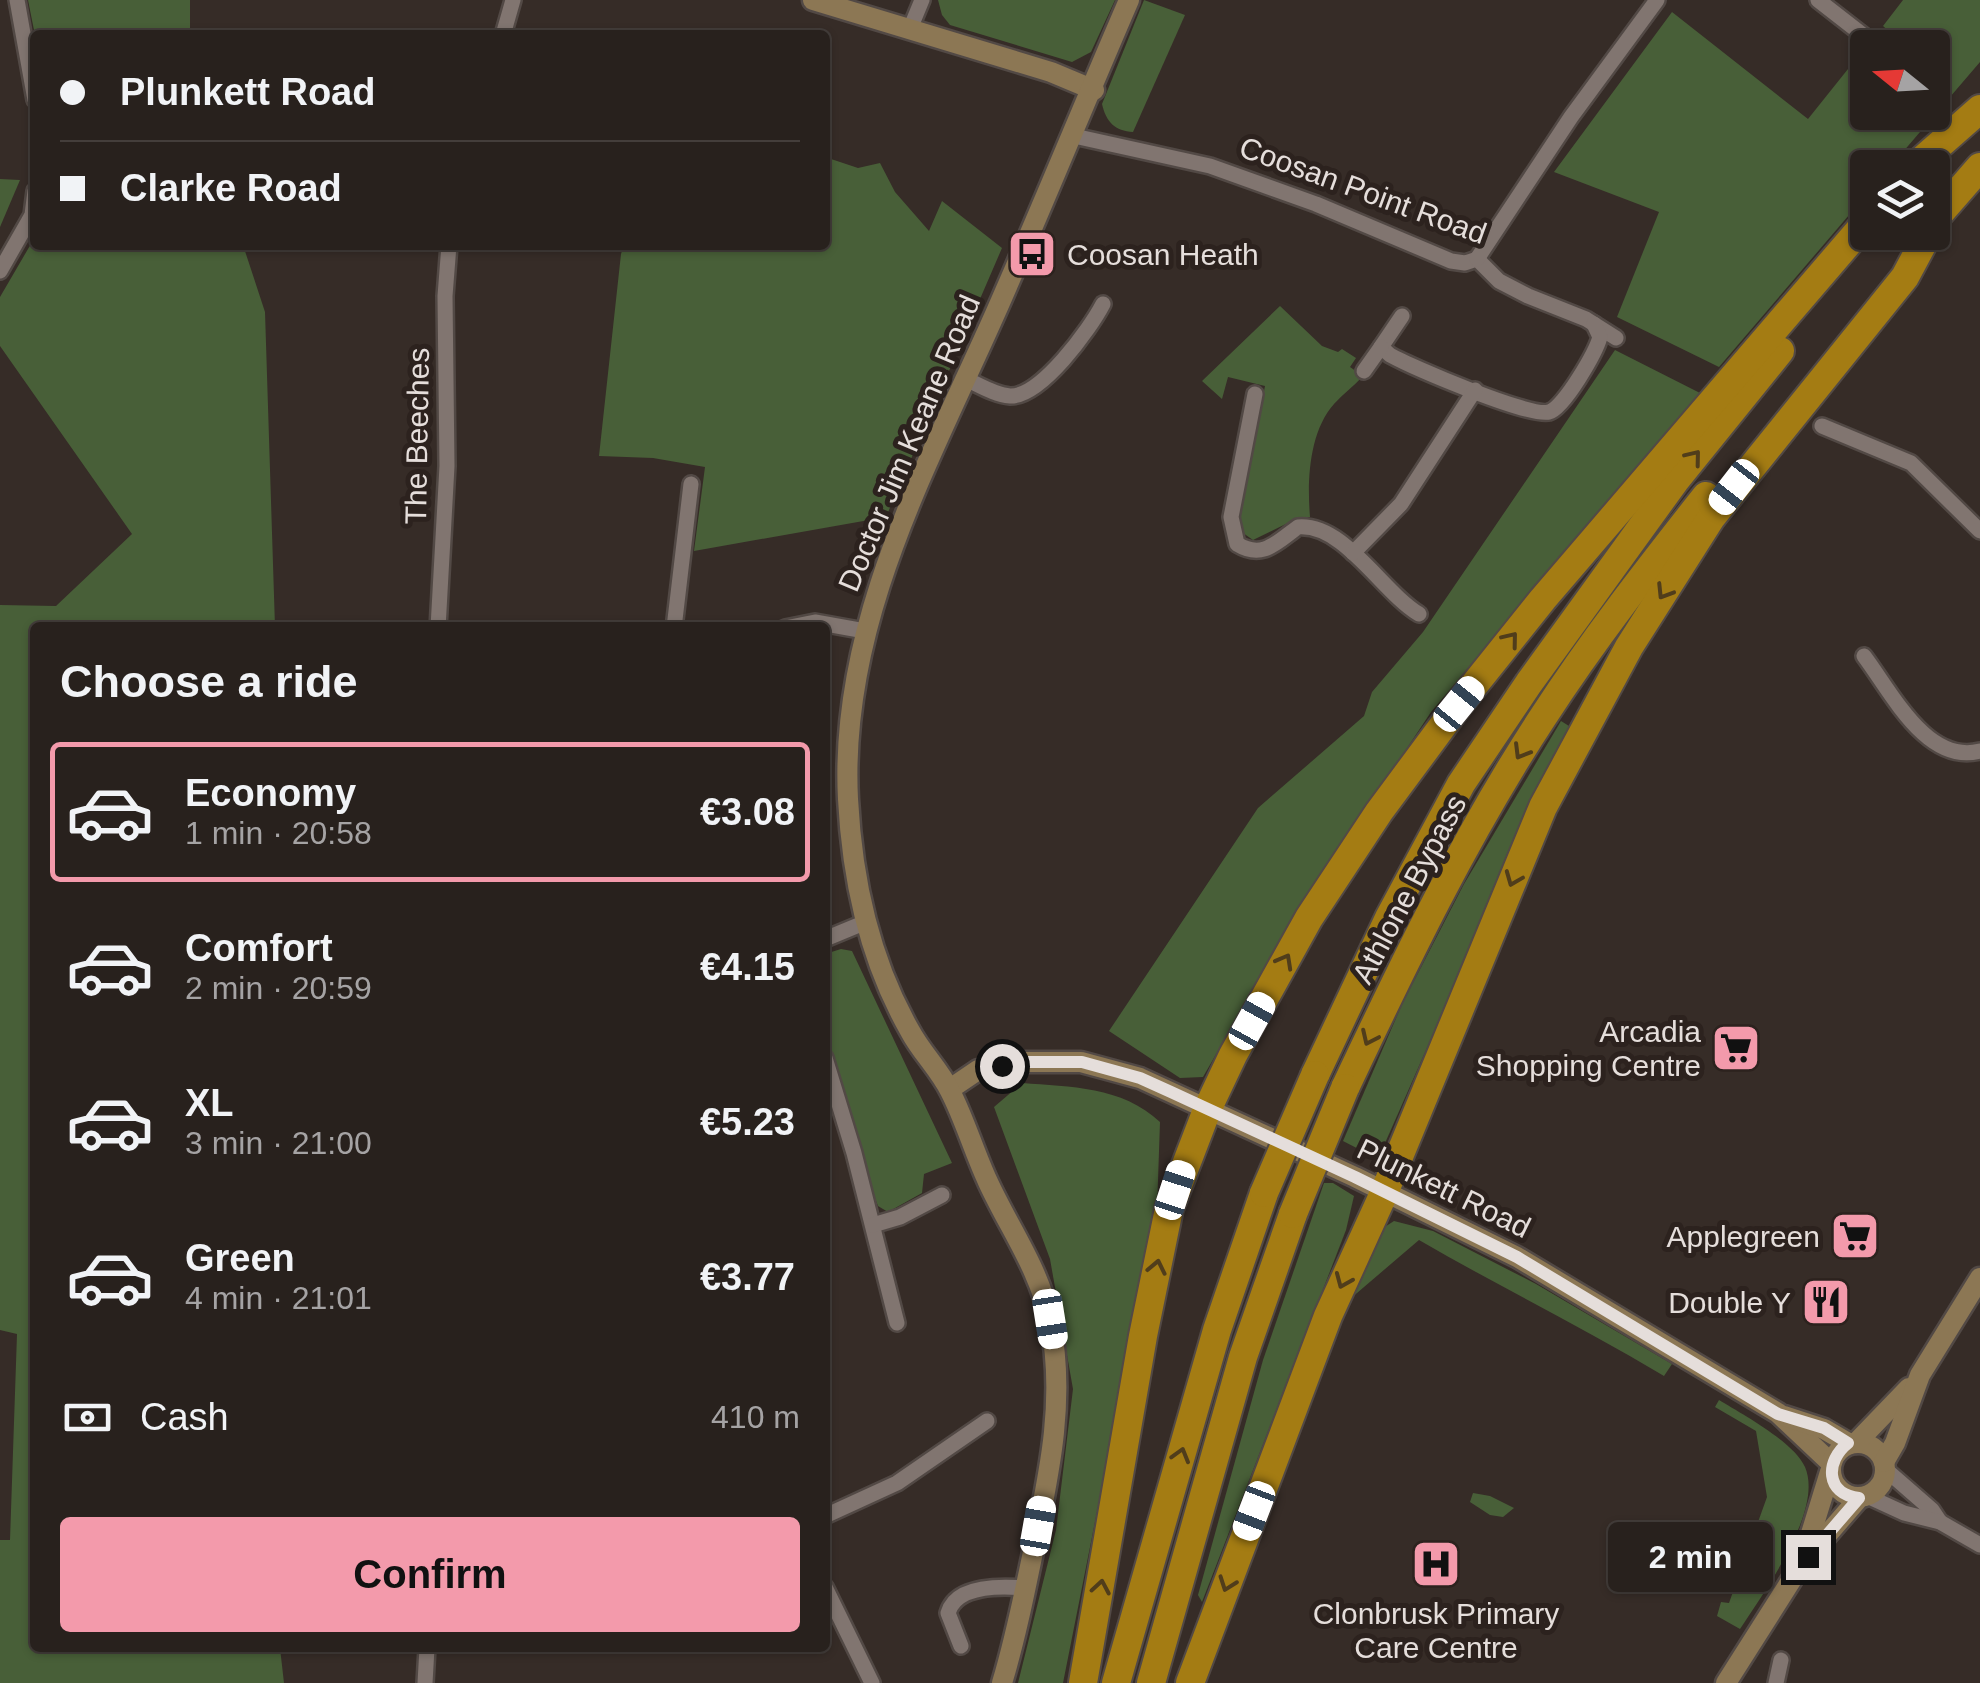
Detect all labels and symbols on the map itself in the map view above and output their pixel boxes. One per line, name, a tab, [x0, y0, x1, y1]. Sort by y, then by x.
north arrow	[1850, 30, 1950, 130]
street label: Coosan Point Road	[1235, 130, 1491, 250]
bus stop icon: Coosan Heath	[1006, 228, 1058, 280]
place label: Coosan Heath	[1067, 238, 1259, 271]
street label: Doctor Jim Keane Road	[832, 290, 986, 596]
street label: The Beeches	[399, 347, 435, 525]
one-way arrow	[1682, 450, 1700, 468]
car	[1704, 454, 1764, 520]
one-way arrow	[1657, 581, 1676, 599]
one-way arrow	[1499, 632, 1517, 650]
car	[1428, 671, 1490, 737]
one-way arrow	[1514, 741, 1533, 759]
street label: Athlone Bypass	[1345, 789, 1473, 989]
one-way arrow	[1505, 870, 1525, 887]
one-way arrow	[1272, 954, 1292, 972]
car	[1224, 987, 1280, 1055]
place label: Arcadia Shopping Centre	[1476, 1015, 1701, 1082]
supermarket icon: Arcadia Shopping Centre	[1710, 1022, 1762, 1074]
one-way arrow	[1361, 1028, 1381, 1046]
route start	[980, 1044, 1025, 1089]
street label: Plunkett Road	[1352, 1132, 1536, 1244]
car	[1151, 1157, 1199, 1223]
supermarket icon: Applegreen	[1829, 1210, 1881, 1262]
place label: Applegreen	[1667, 1220, 1820, 1253]
one-way arrow	[1145, 1259, 1166, 1276]
one-way arrow	[1335, 1271, 1355, 1289]
restaurant icon: Double Y	[1800, 1276, 1852, 1328]
place label: Double Y	[1668, 1286, 1791, 1319]
car	[1030, 1287, 1070, 1351]
one-way arrow	[1170, 1446, 1191, 1464]
car	[1229, 1478, 1279, 1544]
car	[1018, 1494, 1058, 1558]
callout: 2 min	[1608, 1522, 1773, 1592]
route end	[1786, 1535, 1831, 1580]
hospital icon: Clonbrusk Primary Care Centre	[1410, 1538, 1462, 1590]
one-way arrow	[1218, 1575, 1238, 1592]
one-way arrow	[1090, 1579, 1111, 1596]
place label: Clonbrusk Primary Care Centre	[1313, 1597, 1559, 1664]

